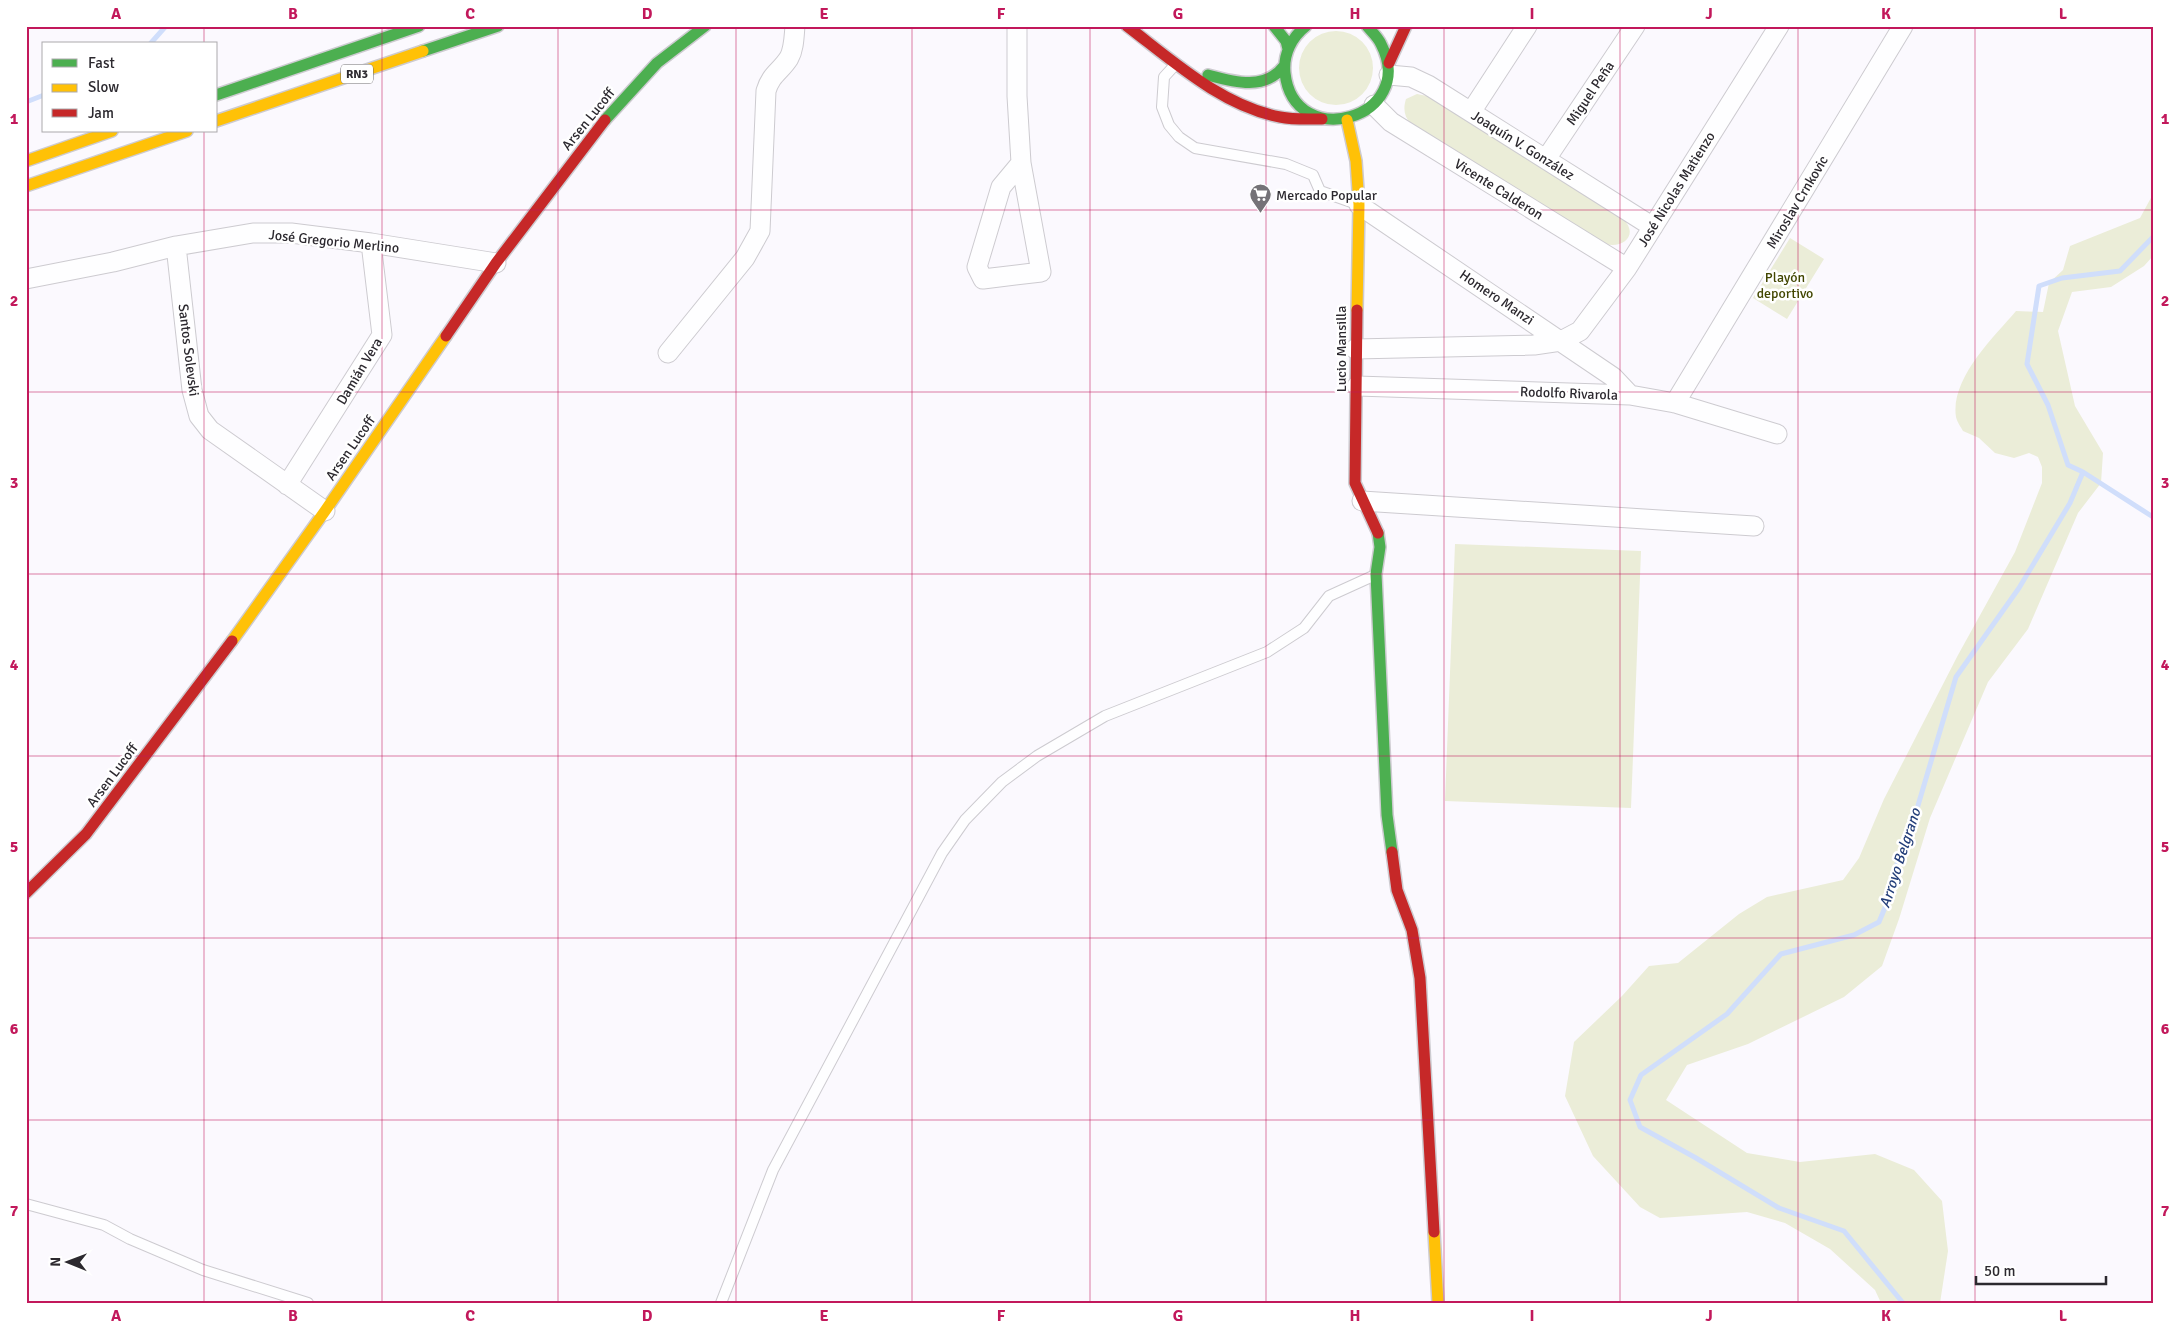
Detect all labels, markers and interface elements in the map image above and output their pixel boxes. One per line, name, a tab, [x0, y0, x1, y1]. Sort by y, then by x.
text: A	[111, 4, 122, 24]
text: B	[288, 4, 298, 24]
text: C	[465, 4, 475, 24]
text: D	[642, 4, 653, 24]
text: E	[819, 4, 829, 24]
text: F	[997, 4, 1006, 24]
text: G	[1173, 4, 1183, 24]
text: H	[1350, 4, 1360, 24]
text: I	[1529, 4, 1535, 24]
text: J	[1705, 4, 1713, 24]
text: K	[1881, 4, 1891, 24]
text: L	[2059, 4, 2068, 24]
legend	[42, 42, 218, 132]
text: Fast	[88, 54, 115, 72]
street label: Miguel Peña	[1563, 58, 1618, 129]
road number: RN3	[341, 64, 373, 84]
text: Slow	[88, 78, 119, 96]
street label: Arsen Lucoff	[558, 84, 619, 154]
text: Jam	[88, 104, 114, 122]
street label: Joaquín V. González	[1468, 107, 1577, 184]
text: 1	[10, 109, 19, 129]
text: 1	[2161, 109, 2170, 129]
street label: José Nicolas Matienzo	[1634, 129, 1719, 250]
street label: Miroslav Crnkovic	[1763, 152, 1832, 252]
street label: Vicente Calderon	[1451, 155, 1546, 224]
supermarket icon: Mercado Popular	[1248, 183, 1272, 214]
place label: Mercado Popular	[1276, 187, 1378, 204]
street label: José Gregorio Merlino	[268, 226, 400, 257]
street label: Homero Manzi	[1456, 266, 1537, 329]
park label: Playón deportivo	[1757, 269, 1813, 302]
text: 2	[10, 291, 18, 311]
text: 2	[2161, 291, 2169, 311]
street label: Santos Solevski	[174, 303, 203, 397]
street label: Lucio Mansilla	[1333, 306, 1350, 392]
street label: Damián Vera	[333, 335, 386, 408]
street label: Rodolfo Rivarola	[1520, 383, 1618, 404]
street label: Arsen Lucoff	[322, 412, 379, 484]
text: 3	[10, 473, 18, 493]
text: 3	[2161, 473, 2169, 493]
text: 4	[10, 655, 19, 675]
text: 4	[2161, 655, 2170, 675]
street label: Arsen Lucoff	[83, 739, 142, 810]
water label: Arroyo Belgrano	[1875, 805, 1925, 910]
text: 5	[10, 837, 18, 857]
text: 5	[2161, 837, 2169, 857]
text: 6	[10, 1019, 19, 1039]
text: 6	[2161, 1019, 2170, 1039]
text: 7	[10, 1201, 19, 1221]
text: 7	[2161, 1201, 2170, 1221]
north arrow	[42, 1236, 92, 1286]
scale bar	[1976, 1254, 2106, 1286]
text: N	[47, 1257, 64, 1267]
text: 50 m	[1984, 1262, 2015, 1280]
text: A	[111, 1306, 122, 1326]
text: B	[288, 1306, 298, 1326]
text: C	[465, 1306, 475, 1326]
text: D	[642, 1306, 653, 1326]
text: E	[819, 1306, 829, 1326]
text: F	[997, 1306, 1006, 1326]
text: G	[1173, 1306, 1183, 1326]
text: H	[1350, 1306, 1360, 1326]
text: I	[1529, 1306, 1535, 1326]
text: J	[1705, 1306, 1713, 1326]
text: K	[1881, 1306, 1891, 1326]
text: L	[2059, 1306, 2068, 1326]

